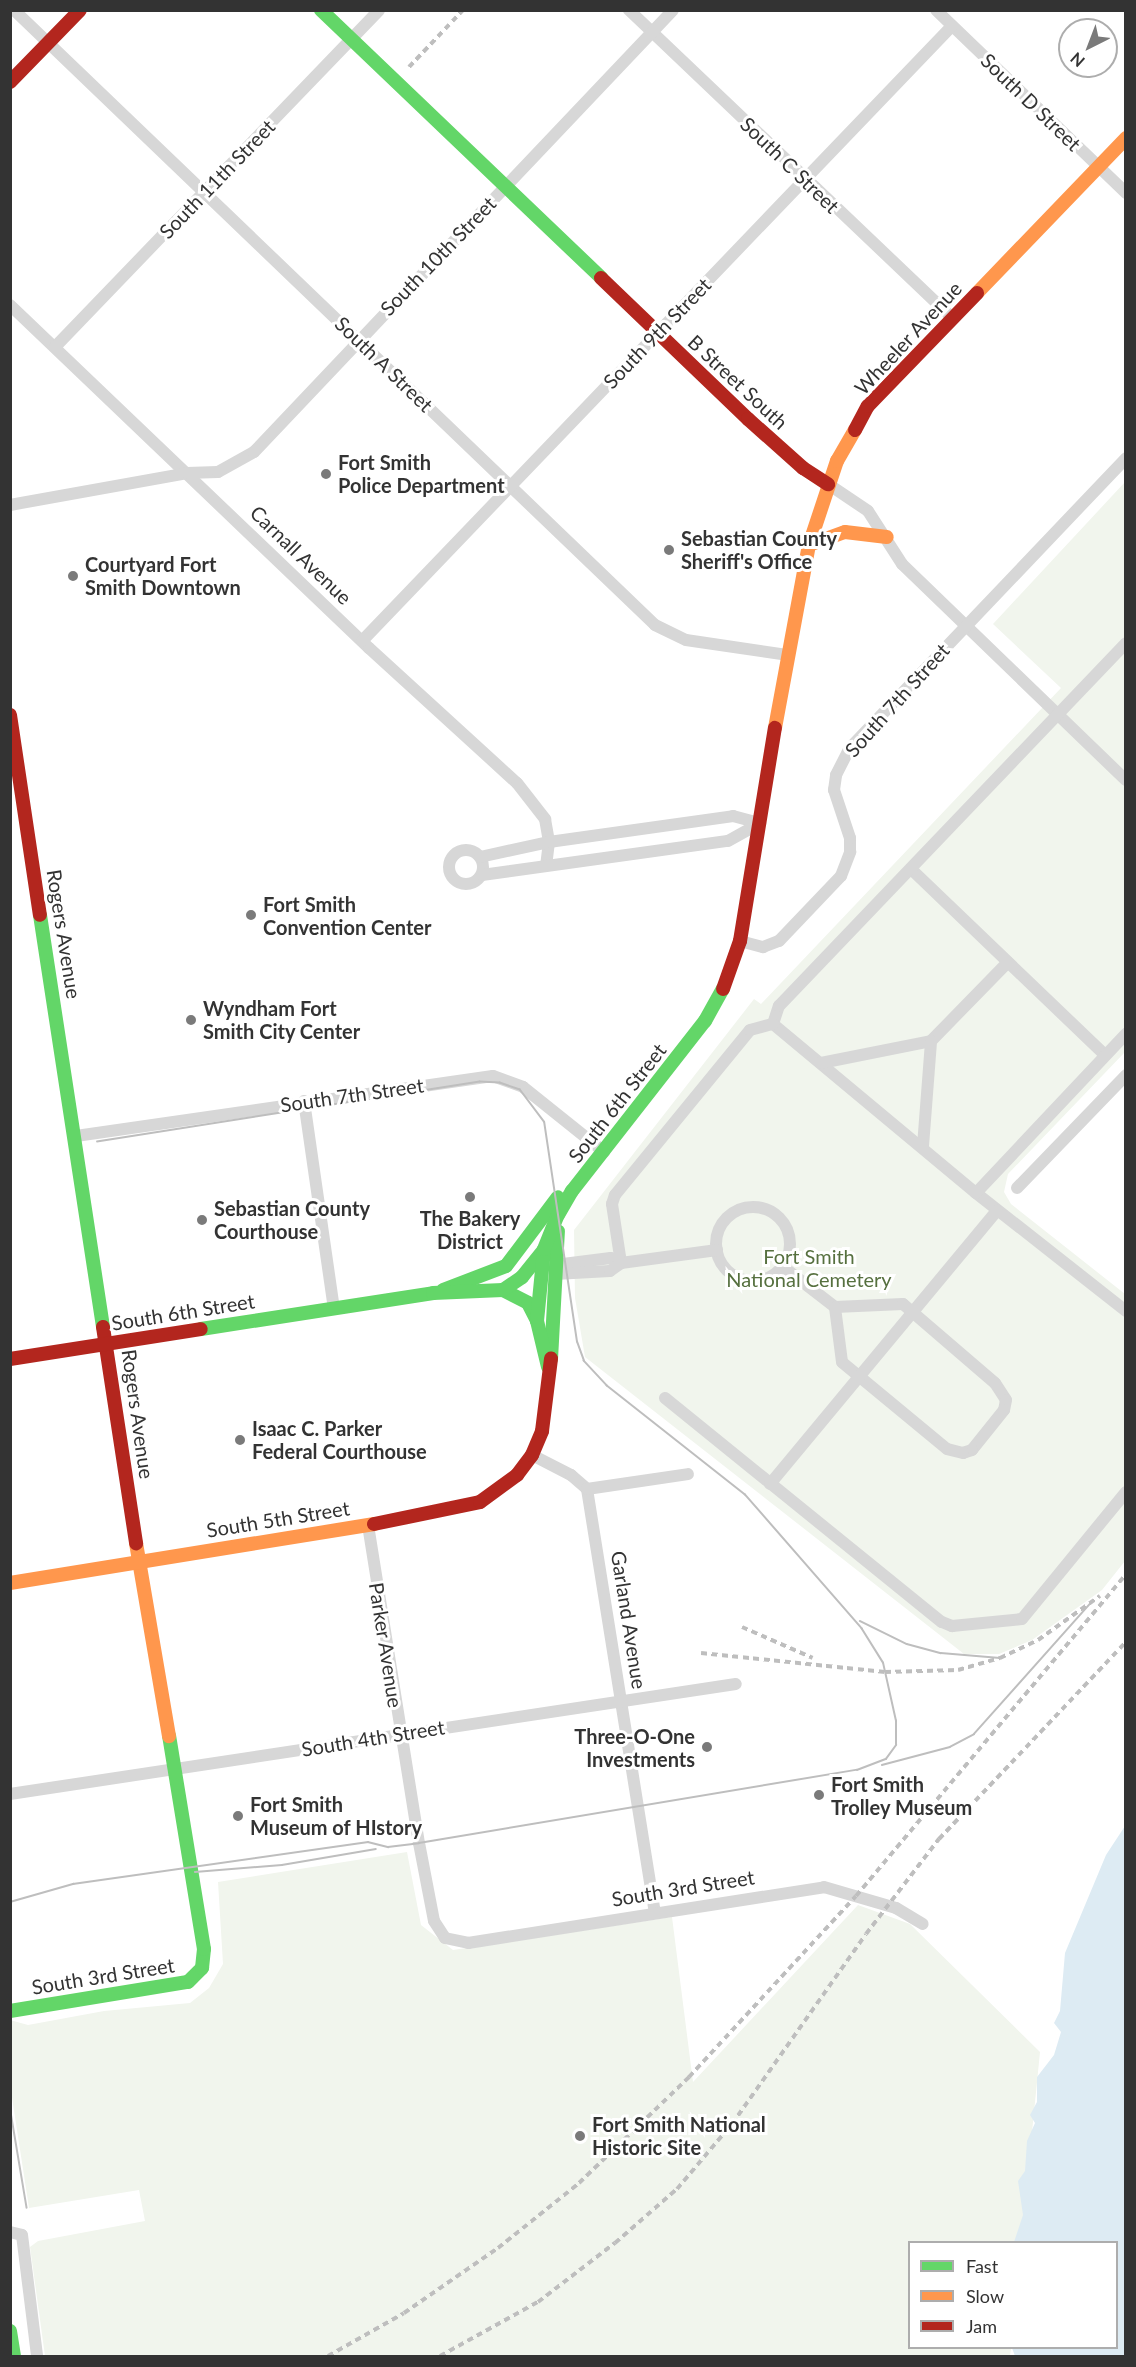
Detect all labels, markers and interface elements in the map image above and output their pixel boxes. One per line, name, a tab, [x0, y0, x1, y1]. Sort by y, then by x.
north arrow	[1058, 18, 1118, 78]
street label: South D Street	[976, 48, 1086, 156]
text: N	[1066, 49, 1088, 71]
street label: South C Street	[736, 112, 844, 218]
street label: South 11th Street	[154, 115, 280, 243]
street label: South 10th Street	[375, 192, 501, 320]
street label: South 9th Street	[598, 273, 716, 393]
street label: Wheeler Avenue	[849, 276, 967, 400]
street label: South A Street	[330, 311, 438, 417]
street label: B Street South	[683, 330, 793, 434]
place label: Fort Smith Police Department	[338, 450, 505, 497]
marker: Fort Smith Police Department	[319, 467, 333, 481]
street label: Carnall Avenue	[245, 500, 357, 610]
place label: Sebastian County Sheriff's Office	[681, 526, 837, 573]
marker: Sebastian County Sheriff's Office	[662, 543, 676, 557]
place label: Courtyard Fort Smith Downtown	[85, 552, 241, 599]
marker: Courtyard Fort Smith Downtown	[66, 569, 80, 583]
street label: South 7th Street	[840, 638, 954, 762]
street label: Rogers Avenue	[42, 867, 86, 1001]
place label: Fort Smith Convention Center	[263, 892, 431, 939]
marker: Fort Smith Convention Center	[244, 908, 258, 922]
place label: Wyndham Fort Smith City Center	[203, 996, 361, 1043]
marker: Wyndham Fort Smith City Center	[184, 1013, 198, 1027]
street label: South 6th Street	[563, 1039, 671, 1167]
street label: South 7th Street	[279, 1073, 425, 1117]
marker: The Bakery District	[463, 1190, 477, 1204]
place label: Sebastian County Courthouse	[214, 1196, 370, 1243]
place label: The Bakery District	[420, 1206, 520, 1253]
marker: Sebastian County Courthouse	[195, 1213, 209, 1227]
park label: Fort Smith National Cemetery	[726, 1244, 892, 1291]
street label: South 6th Street	[110, 1289, 256, 1335]
street label: Rogers Avenue	[117, 1347, 159, 1481]
place label: Isaac C. Parker Federal Courthouse	[252, 1416, 427, 1463]
marker: Isaac C. Parker Federal Courthouse	[233, 1433, 247, 1447]
street label: South 5th Street	[205, 1496, 351, 1542]
street label: Garland Avenue	[606, 1549, 652, 1691]
street label: Parker Avenue	[364, 1580, 408, 1710]
street label: South 4th Street	[300, 1715, 446, 1761]
place label: Three-O-One Investments	[574, 1724, 695, 1771]
marker: Three-O-One Investments	[700, 1740, 714, 1754]
place label: Fort Smith Trolley Museum	[831, 1772, 973, 1819]
marker: Fort Smith Trolley Museum	[812, 1788, 826, 1802]
place label: Fort Smith Museum of HIstory	[250, 1792, 422, 1839]
marker: Fort Smith Museum of HIstory	[231, 1809, 245, 1823]
street label: South 3rd Street	[610, 1865, 756, 1911]
street label: South 3rd Street	[30, 1953, 176, 1999]
place label: Fort Smith National Historic Site	[592, 2112, 766, 2159]
marker: Fort Smith National Historic Site	[573, 2129, 587, 2143]
legend	[908, 2241, 1118, 2349]
text: Fast	[966, 2255, 998, 2277]
text: Slow	[966, 2285, 1004, 2307]
text: Jam	[966, 2315, 997, 2337]

